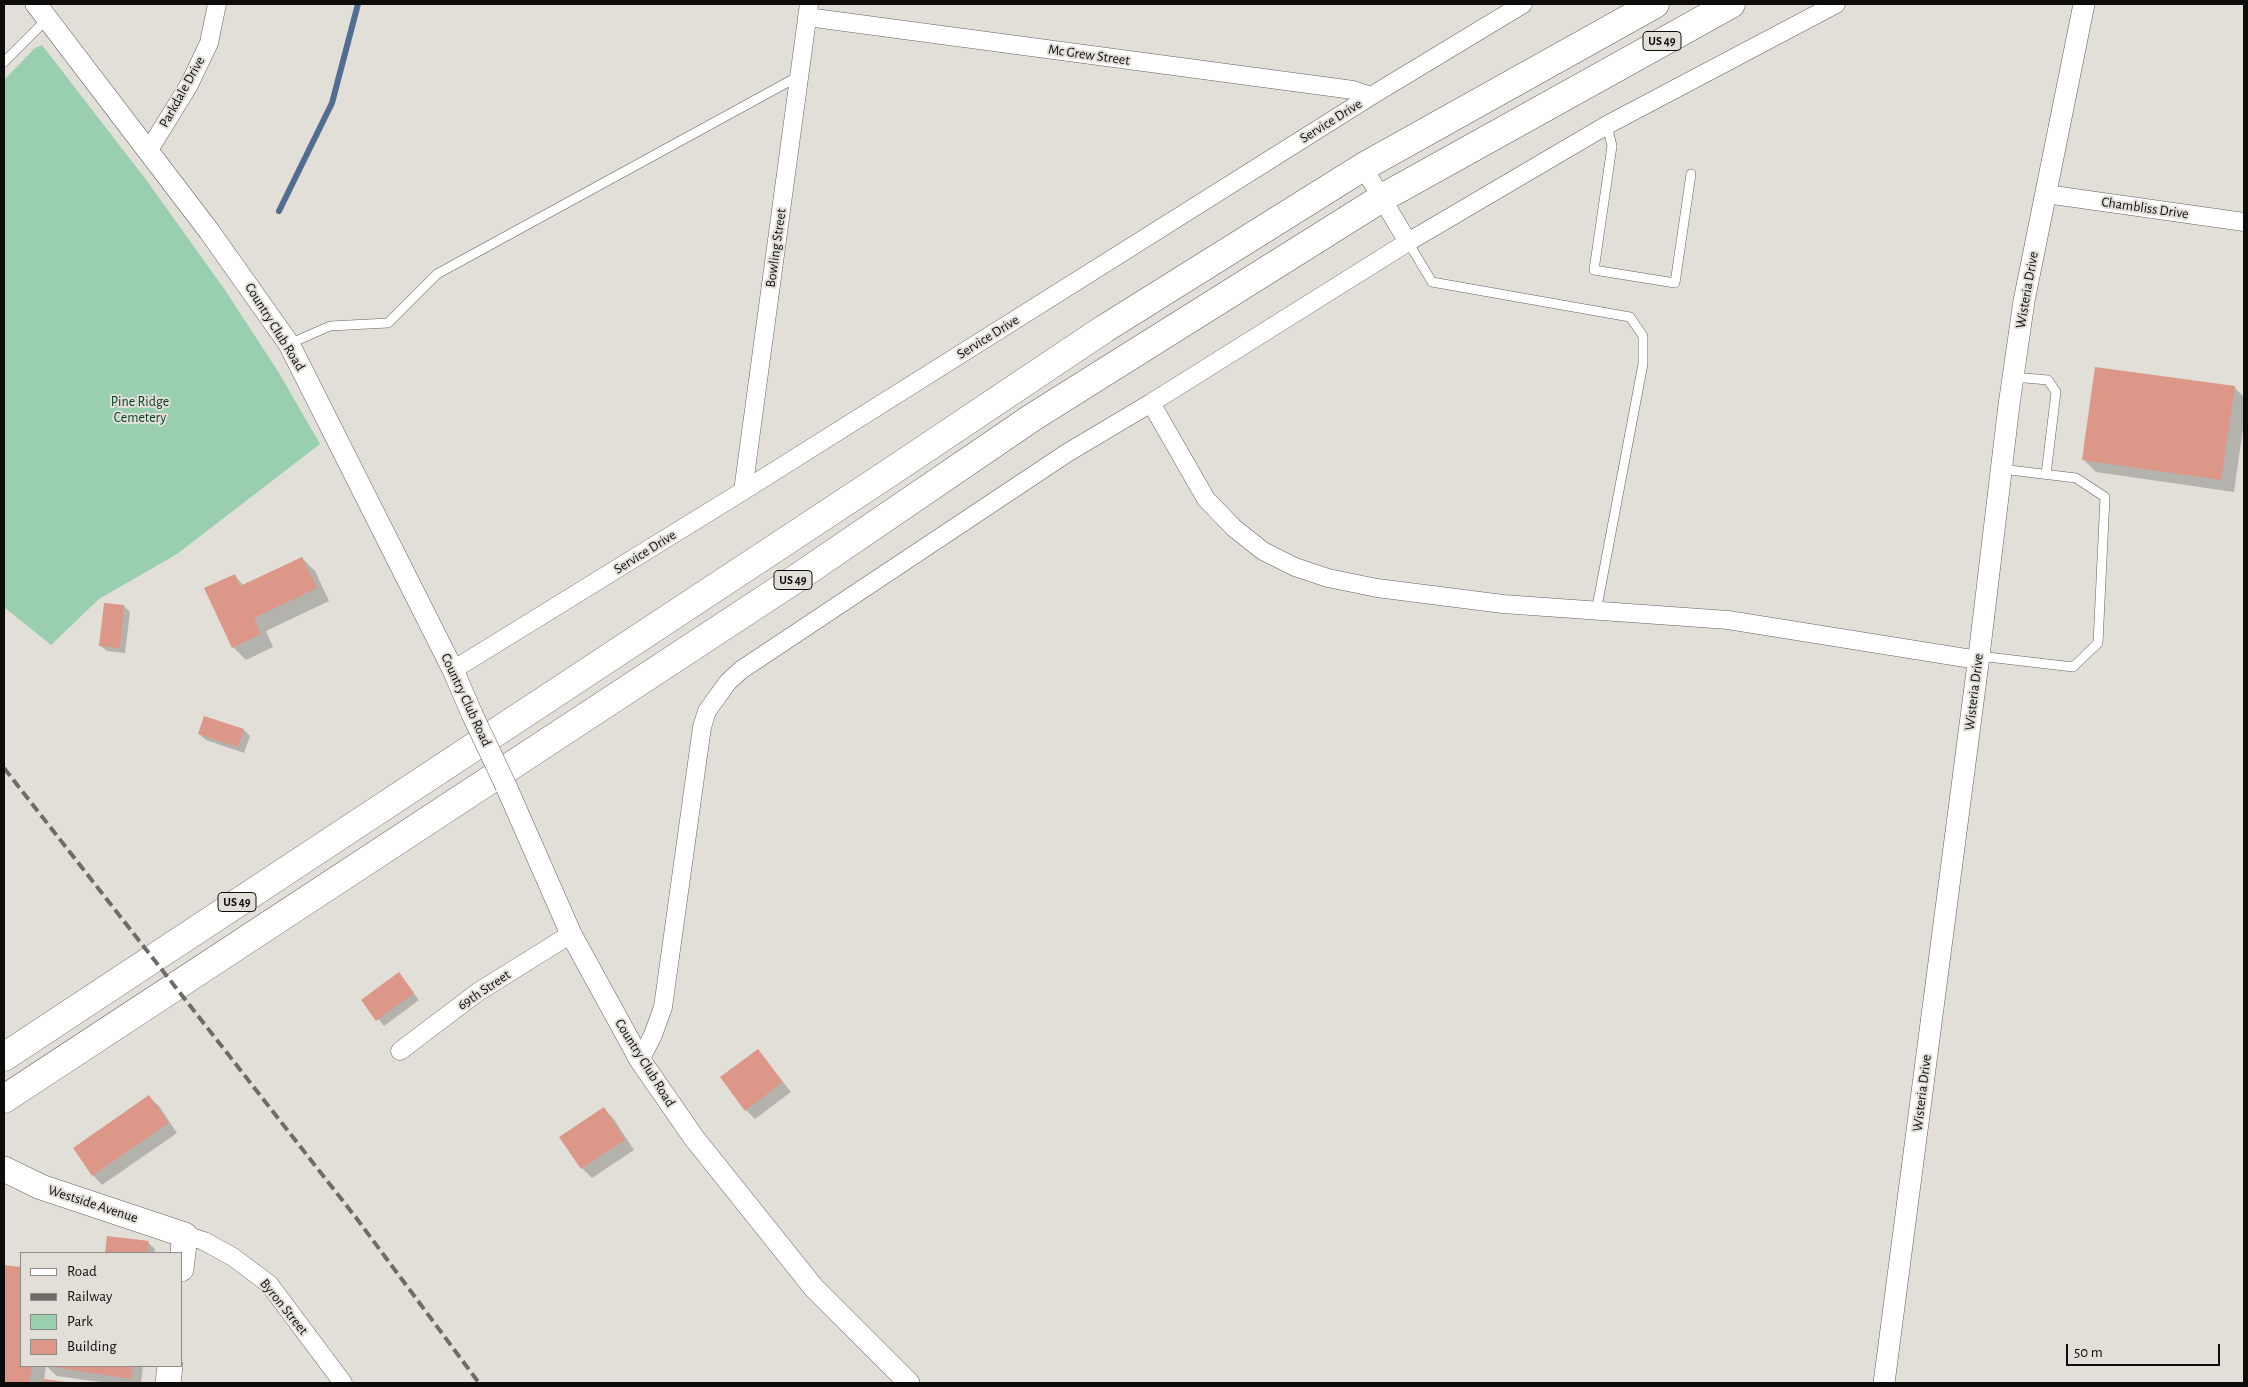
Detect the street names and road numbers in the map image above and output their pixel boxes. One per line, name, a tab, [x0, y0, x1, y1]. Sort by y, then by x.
road number: US 49	[1643, 31, 1681, 50]
street label: Mc Grew Street	[1047, 41, 1131, 69]
street label: Parkdale Drive	[156, 53, 208, 131]
street label: Service Drive	[1297, 95, 1365, 147]
street label: Chambliss Drive	[2100, 194, 2190, 222]
street label: Bowling Street	[762, 207, 790, 289]
street label: Wisteria Drive	[2012, 250, 2042, 330]
street label: Country Club Road	[241, 280, 309, 374]
street label: Service Drive	[954, 311, 1022, 363]
street label: Service Drive	[611, 526, 679, 578]
road number: US 49	[774, 570, 812, 590]
street label: Country Club Road	[437, 651, 495, 749]
street label: Wisteria Drive	[1961, 652, 1987, 732]
road number: US 49	[218, 892, 256, 912]
street label: 69th Street	[454, 966, 514, 1014]
street label: Country Club Road	[611, 1016, 679, 1110]
street label: Wisteria Drive	[1909, 1053, 1935, 1133]
street label: Westside Avenue	[46, 1182, 140, 1226]
street label: Byron Street	[256, 1276, 312, 1338]

